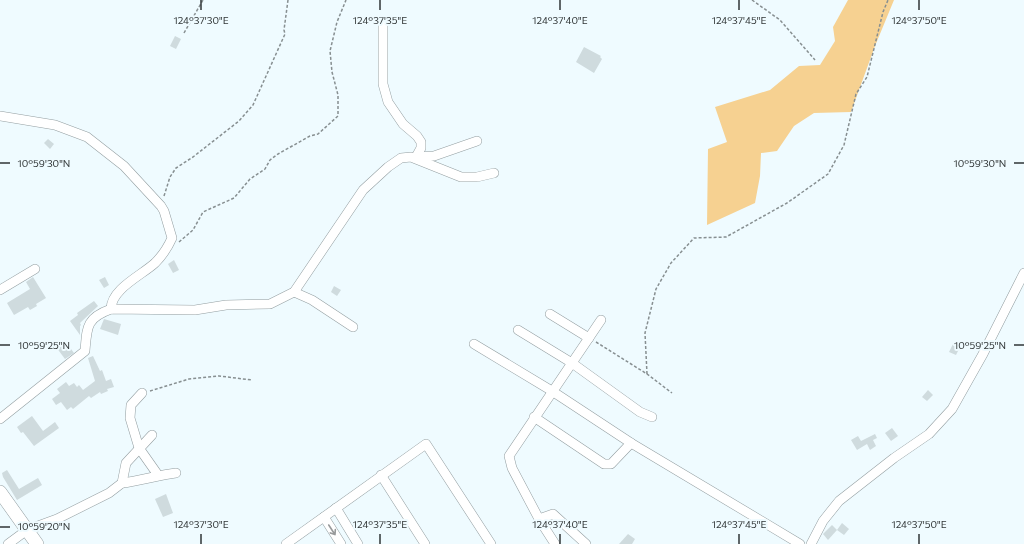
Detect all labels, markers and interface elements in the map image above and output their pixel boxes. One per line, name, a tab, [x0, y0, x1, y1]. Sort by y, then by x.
text: 124°37'30"E	[173, 14, 229, 26]
text: 124°37'35"E	[353, 14, 407, 26]
text: 124°37'40"E	[532, 14, 588, 26]
text: 124°37'45"E	[712, 14, 766, 26]
text: 124°37'50"E	[891, 14, 947, 26]
text: 10°59'30"N	[18, 157, 70, 169]
text: 10°59'30"N	[954, 157, 1006, 169]
text: 10°59'25"N	[18, 339, 70, 351]
text: 10°59'25"N	[954, 339, 1006, 351]
text: 124°37'30"E	[173, 518, 229, 530]
text: 124°37'35"E	[353, 518, 407, 530]
text: 124°37'40"E	[532, 518, 588, 530]
text: 124°37'45"E	[712, 518, 766, 530]
text: 124°37'50"E	[891, 518, 947, 530]
text: 10°59'20"N	[18, 520, 70, 532]
one-way arrow	[328, 525, 337, 536]

